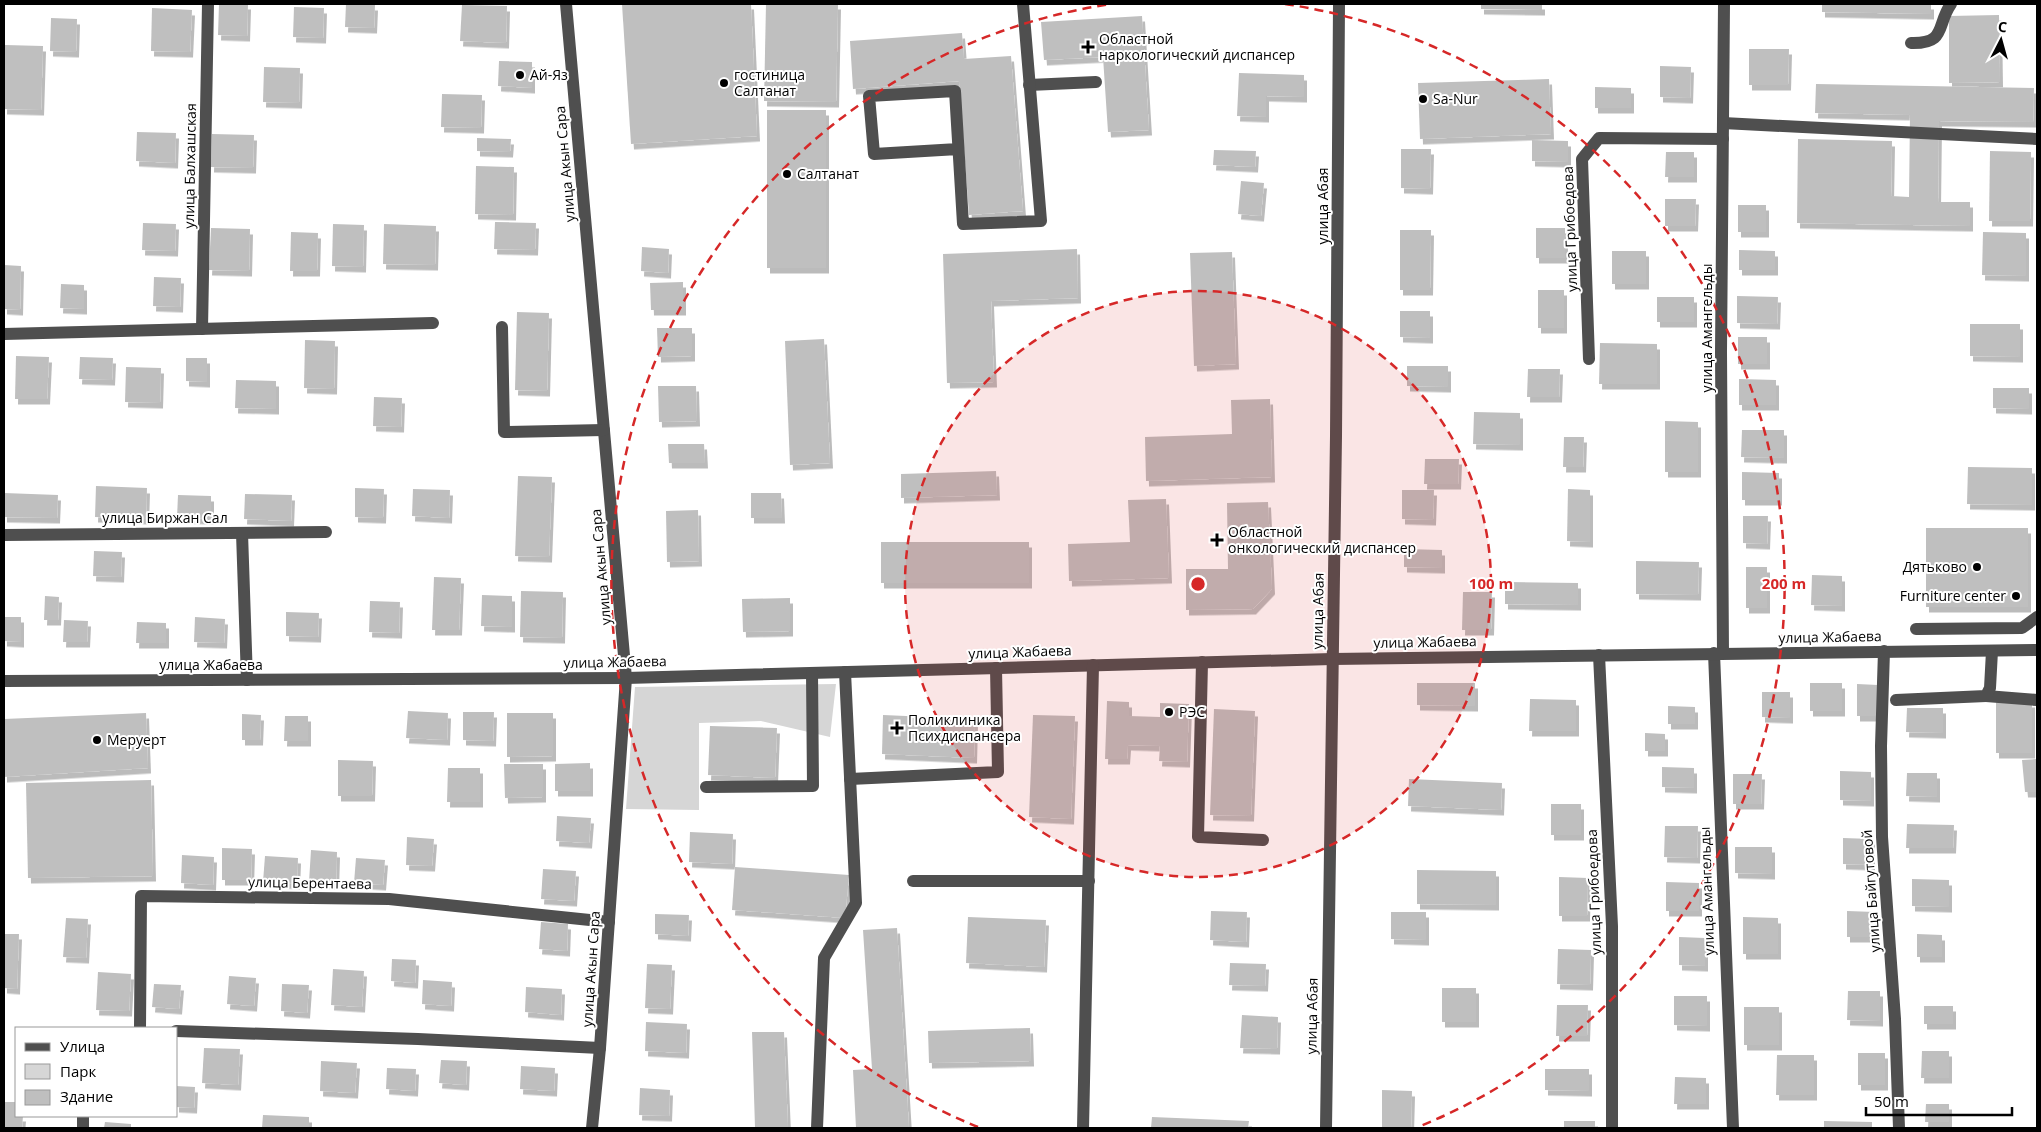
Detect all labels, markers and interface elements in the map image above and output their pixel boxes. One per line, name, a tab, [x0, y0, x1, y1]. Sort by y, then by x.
north arrow	[1976, 15, 2026, 65]
text: С	[1997, 17, 2008, 36]
place label: Областной наркологический диспансер	[1099, 29, 1295, 64]
marker: Областной наркологический диспансер	[1081, 40, 1095, 54]
place label: Ай-Яз	[530, 65, 568, 84]
place label: гостиница Салтанат	[734, 65, 805, 100]
marker: Ай-Яз	[514, 69, 526, 81]
marker: гостиница Салтанат	[718, 77, 730, 89]
place label: Sa-Nur	[1433, 89, 1478, 108]
marker: Sa-Nur	[1417, 93, 1429, 105]
street label: улица Балхашская	[179, 103, 200, 229]
street label: улица Акын Сара	[550, 105, 579, 223]
place label: Салтанат	[797, 164, 860, 183]
street label: улица Грибоедова	[1558, 166, 1581, 292]
marker: Салтанат	[781, 168, 793, 180]
street label: улица Абая	[1313, 168, 1332, 244]
street label: улица Амангельды	[1697, 264, 1716, 392]
street label: улица Биржан Сал	[102, 508, 228, 527]
street label: улица Акын Сара	[586, 508, 615, 626]
place label: Областной онкологический диспансер	[1228, 522, 1416, 557]
marker: Областной онкологический диспансер	[1210, 533, 1224, 547]
place label: Дятьково	[1903, 557, 1967, 576]
marker: Дятьково	[1971, 561, 1983, 573]
street label: улица Абая	[1307, 572, 1328, 650]
text: 100 m	[1469, 573, 1513, 593]
text: 200 m	[1762, 573, 1806, 593]
centre of rings	[1189, 575, 1207, 593]
place label: Furniture center	[1900, 586, 2006, 605]
marker: Furniture center	[2010, 590, 2022, 602]
street label: улица Жабаева	[1778, 626, 1882, 647]
street label: улица Жабаева	[1373, 631, 1477, 652]
street label: улица Жабаева	[968, 640, 1072, 663]
street label: улица Жабаева	[563, 651, 667, 672]
street label: улица Жабаева	[159, 655, 263, 674]
place label: РЭС	[1179, 702, 1205, 721]
marker: РЭС	[1163, 706, 1175, 718]
place label: Поликлиника Психдиспансера	[908, 710, 1021, 745]
marker: Поликлиника Психдиспансера	[890, 721, 904, 735]
place label: Меруерт	[107, 730, 166, 749]
marker: Меруерт	[91, 734, 103, 746]
street label: улица Амангельды	[1695, 826, 1718, 956]
street label: улица Грибоедова	[1582, 829, 1605, 955]
street label: улица Байгутовой	[1857, 829, 1884, 953]
street label: улица Берентаева	[248, 872, 372, 893]
street label: улица Акын Сара	[577, 910, 604, 1028]
street label: улица Абая	[1301, 977, 1322, 1055]
legend	[15, 1027, 178, 1117]
text: Улица	[60, 1036, 105, 1056]
text: Парк	[60, 1061, 96, 1081]
scale bar	[1866, 1084, 2012, 1116]
text: Здание	[60, 1086, 113, 1106]
text: 50 m	[1874, 1091, 1909, 1111]

